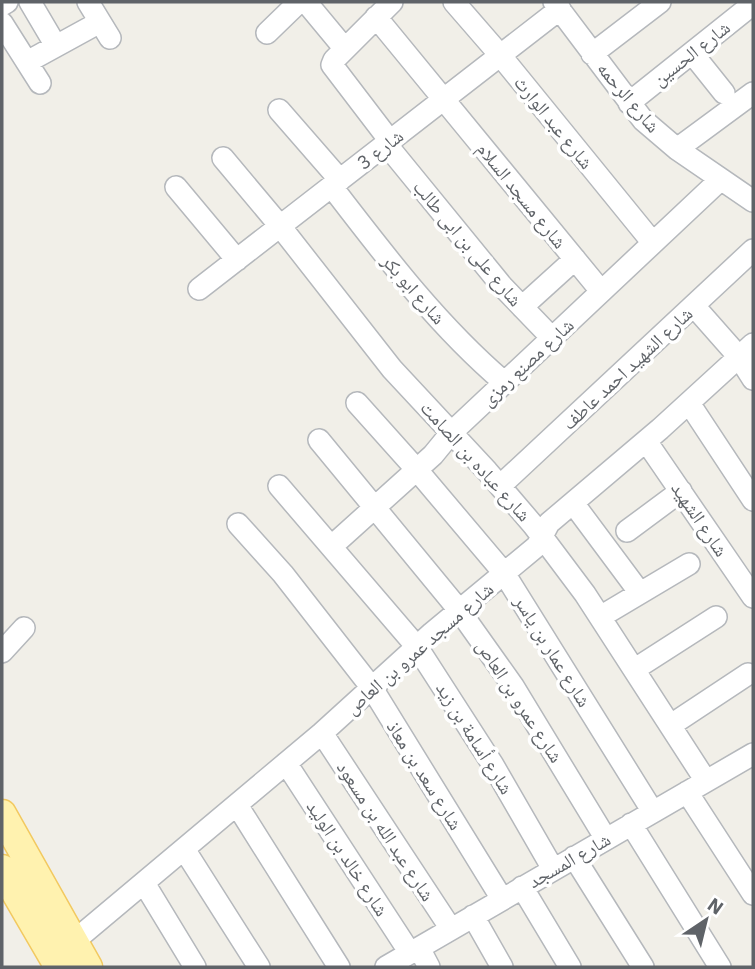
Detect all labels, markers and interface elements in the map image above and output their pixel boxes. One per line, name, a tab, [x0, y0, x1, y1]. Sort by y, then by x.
street label: شارع الحسين	[647, 15, 735, 91]
street label: شارع الرحمه	[592, 57, 666, 137]
street label: شارع عبد الوارث	[509, 70, 599, 174]
street label: شارع 3	[352, 124, 408, 174]
street label: شارع مسجد السلام	[470, 137, 572, 254]
street label: شارع على بن ابى طالب	[408, 175, 528, 311]
street label: شارع ابو بكر	[376, 248, 451, 329]
street label: شارع الشهيد احمد عاطف	[557, 301, 697, 435]
street label: شارع مصنع رمزى	[475, 313, 579, 412]
street label: شارع عباده بن الصامت	[416, 396, 536, 526]
street label: شارع الشهيد	[666, 477, 734, 561]
street label: شارع مسجد عمرو بن العاص	[340, 577, 498, 719]
street label: شارع عمار بن ياسر	[509, 590, 597, 711]
street label: شارع عمرو بن العاص	[471, 635, 569, 767]
street label: شارع أسامة بن زيد	[431, 677, 519, 799]
street label: شارع سعد بن معاذ	[382, 716, 468, 834]
street label: شارع عبد الله بن مسعود	[332, 756, 440, 906]
street label: شارع خالد بن الوليد	[302, 796, 394, 920]
street label: شارع المسجد	[523, 827, 615, 893]
north arrow	[671, 885, 741, 955]
text: N	[703, 892, 728, 920]

